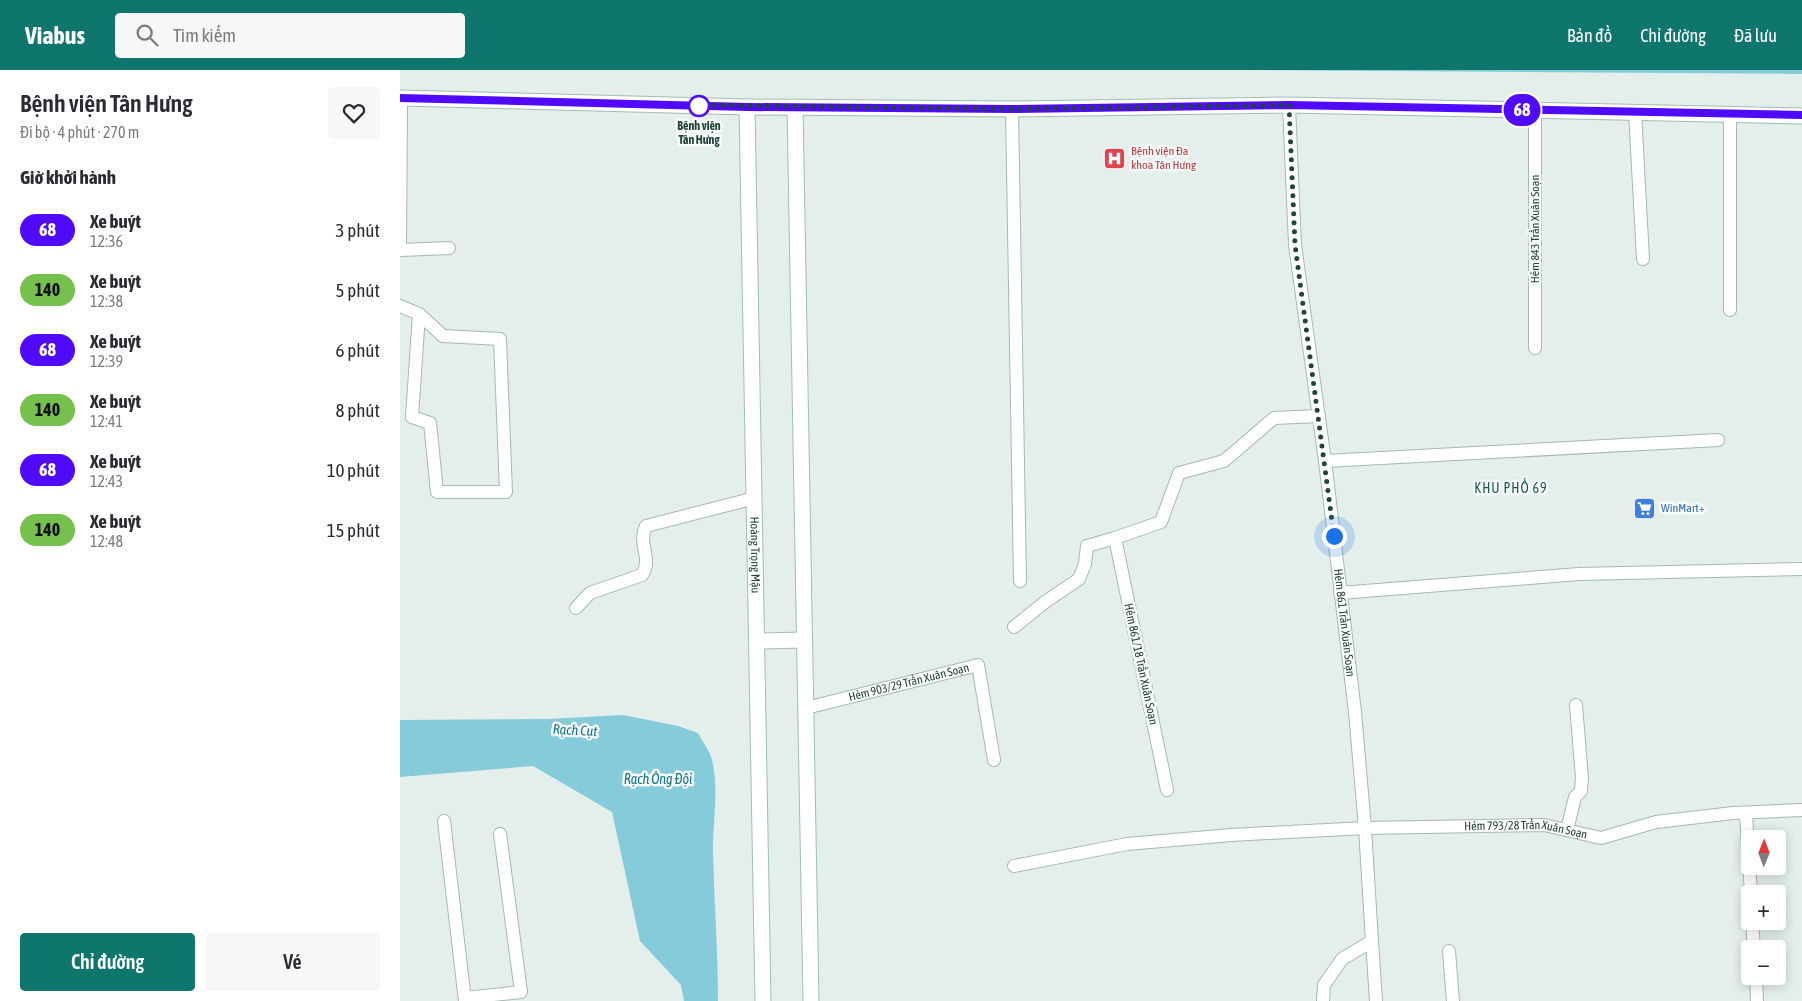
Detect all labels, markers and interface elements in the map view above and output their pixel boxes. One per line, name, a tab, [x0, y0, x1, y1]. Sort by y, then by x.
search box	[115, 13, 465, 58]
icon: search	[133, 21, 161, 49]
text: Viabus	[25, 22, 85, 49]
text: Tìm kiếm	[173, 24, 236, 46]
text: Bản đồ	[1567, 25, 1612, 46]
text: Chỉ đường	[1640, 25, 1706, 46]
text: Đã lưu	[1734, 25, 1777, 46]
button: heart	[328, 87, 380, 139]
text: Bệnh viện Tân Hưng	[20, 90, 193, 117]
line badge: 68	[1500, 94, 1544, 126]
marker: Bệnh viện Tân Hưng	[688, 95, 710, 117]
text: 68	[1514, 99, 1530, 120]
place label: Bệnh viện Tân Hưng	[677, 119, 721, 147]
text: Đi bộ · 4 phút · 270 m	[20, 123, 139, 141]
place label: Bệnh viện Đa khoa Tân Hưng	[1131, 144, 1197, 172]
hospital icon: Bệnh viện Đa khoa Tân Hưng	[1103, 146, 1127, 170]
text: Giờ khởi hành	[20, 166, 116, 188]
street label: Hẻm 843 Trần Xuân Soạn	[1528, 175, 1542, 283]
text: Xe buýt	[90, 210, 141, 232]
text: 68	[39, 219, 56, 240]
text: 3 phút	[336, 219, 380, 241]
text: 12:36	[90, 232, 123, 250]
text: Xe buýt	[90, 270, 141, 292]
text: 140	[35, 279, 60, 300]
text: 5 phút	[336, 279, 380, 301]
text: 12:38	[90, 292, 123, 310]
text: Xe buýt	[90, 330, 141, 352]
text: 68	[39, 339, 56, 360]
text: 6 phút	[336, 339, 380, 361]
text: 12:39	[90, 352, 123, 370]
text: Xe buýt	[90, 390, 141, 412]
text: 140	[35, 399, 60, 420]
text: 8 phút	[336, 399, 380, 421]
text: 12:41	[90, 412, 123, 430]
text: Xe buýt	[90, 450, 141, 472]
text: 68	[39, 459, 56, 480]
text: 10 phút	[327, 459, 380, 481]
text: 12:43	[90, 472, 123, 490]
district label: KHU PHỐ 69	[1474, 478, 1548, 496]
supermarket icon: WinMart+	[1633, 496, 1657, 520]
place label: WinMart+	[1661, 501, 1705, 515]
text: Xe buýt	[90, 510, 141, 532]
street label: Hoàng Trọng Mậu	[747, 516, 763, 594]
text: 140	[35, 519, 60, 540]
text: 15 phút	[327, 519, 380, 541]
your location	[1322, 524, 1347, 549]
text: 12:48	[90, 532, 123, 550]
street label: Hẻm 861 Trần Xuân Soạn	[1331, 568, 1358, 677]
street label: Hẻm 861/18 Trần Xuân Soạn	[1121, 602, 1161, 726]
street label: Hẻm 903/29 Trần Xuân Soạn	[847, 660, 971, 704]
water label: Rạch Cụt	[552, 721, 598, 739]
water label: Rạch Ông Đội	[624, 771, 692, 787]
street label: Hẻm 793/28 Trần Xuân Soạn	[1464, 818, 1589, 842]
north arrow	[1741, 830, 1786, 875]
map controls	[1741, 830, 1786, 985]
button: +	[1741, 885, 1786, 930]
button: Chỉ đường	[20, 933, 195, 991]
button: Vé	[205, 933, 380, 991]
button: −	[1741, 940, 1786, 985]

